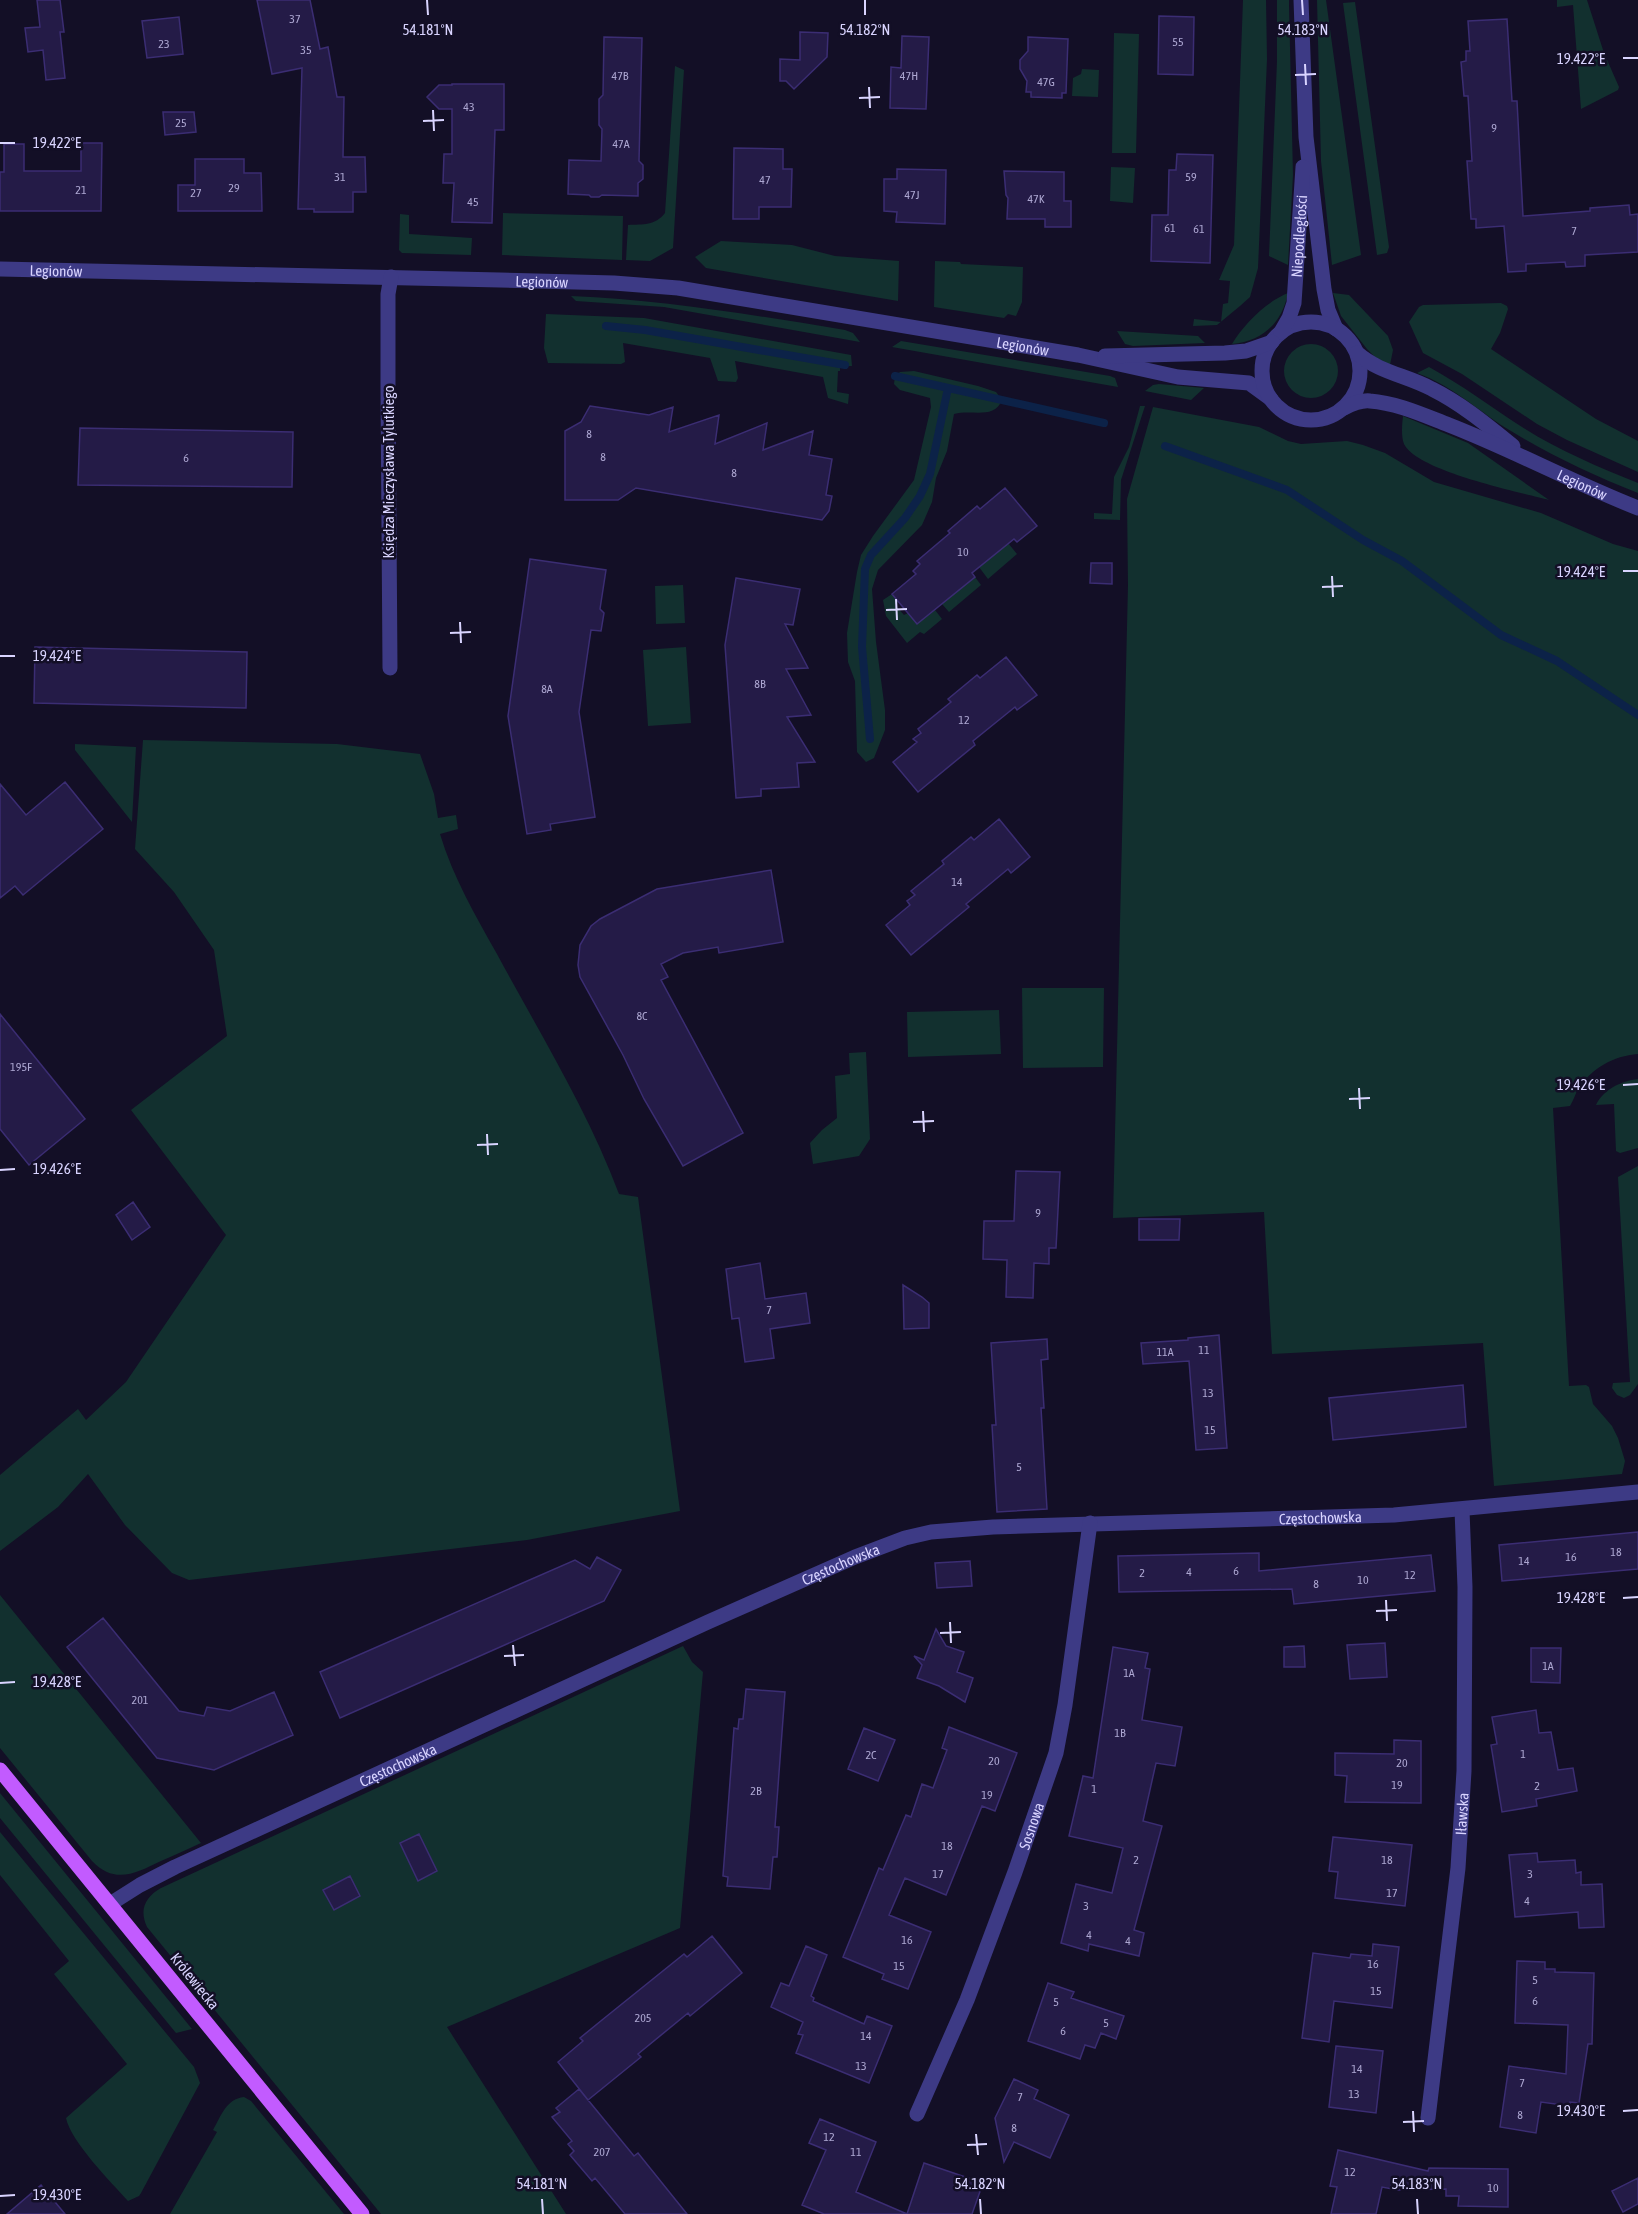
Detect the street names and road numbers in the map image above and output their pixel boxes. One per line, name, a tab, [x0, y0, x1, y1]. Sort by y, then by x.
street label: Niepodległości	[1287, 194, 1310, 278]
street label: Legionów	[29, 261, 83, 279]
street label: Legionów	[515, 272, 568, 290]
street label: Legionów	[995, 333, 1050, 359]
street label: Księdza Mieczysława Tylutkiego	[380, 385, 397, 559]
street label: Legionów	[1555, 466, 1610, 503]
street label: Częstochowska	[1279, 1507, 1362, 1527]
street label: Częstochowska	[799, 1540, 882, 1588]
street label: Częstochowska	[356, 1740, 439, 1790]
street label: Iławska	[1452, 1792, 1471, 1836]
street label: Sosnowa	[1015, 1800, 1047, 1852]
street label: Królewiecka	[167, 1949, 223, 2013]

